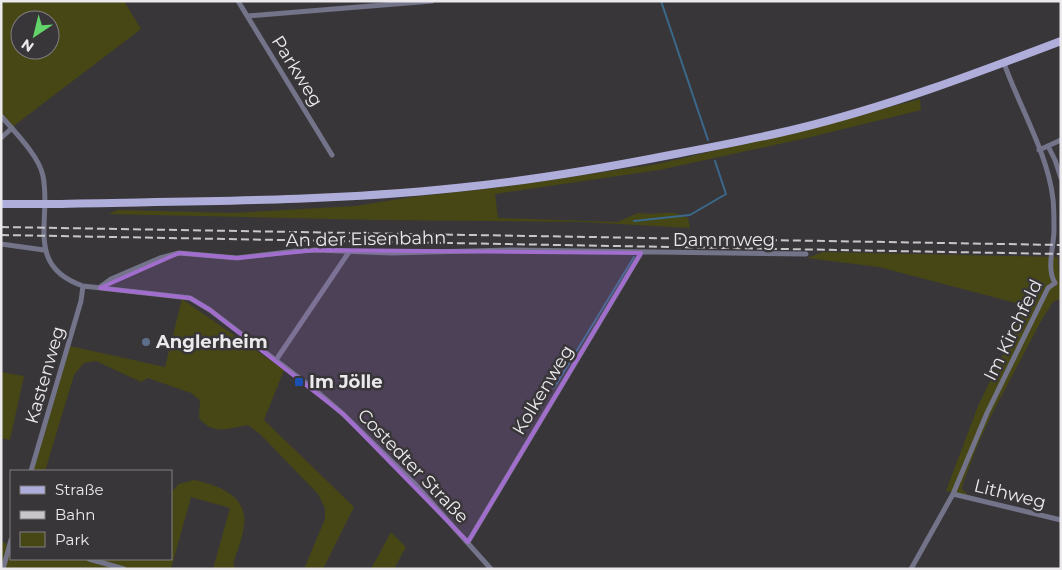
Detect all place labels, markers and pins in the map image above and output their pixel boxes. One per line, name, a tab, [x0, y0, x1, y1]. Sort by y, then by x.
place label: Anglerheim	[155, 331, 268, 353]
marker: Anglerheim	[140, 336, 152, 348]
place label: Im Jölle	[309, 371, 383, 393]
marker: Im Jölle	[293, 376, 305, 388]

